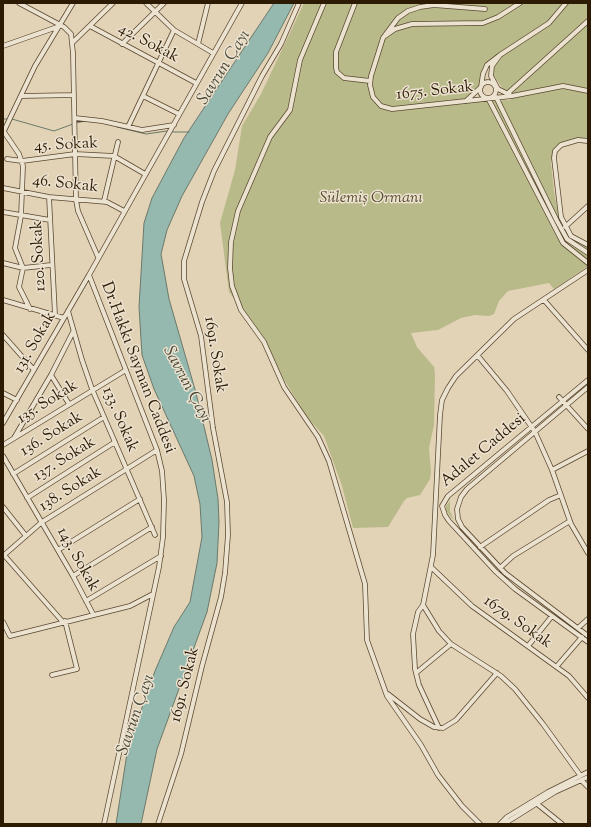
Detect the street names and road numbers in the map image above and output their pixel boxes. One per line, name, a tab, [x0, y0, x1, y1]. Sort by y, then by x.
street label: 42. Sokak	[114, 20, 182, 68]
street label: 1675. Sokak	[396, 78, 474, 106]
street label: 45. Sokak	[34, 135, 98, 157]
street label: 46. Sokak	[31, 172, 99, 198]
street label: 120. Sokak	[29, 220, 51, 292]
street label: Dr.Hakkı Sayman Caddesi	[95, 280, 179, 456]
street label: 131. Sokak	[11, 309, 61, 377]
street label: 1691. Sokak	[198, 315, 230, 395]
street label: 135. Sokak	[14, 377, 82, 429]
street label: 133. Sokak	[97, 385, 141, 455]
street label: 136. Sokak	[17, 408, 87, 462]
street label: Adalet Caddesi	[438, 410, 530, 492]
street label: 137. Sokak	[30, 433, 100, 487]
street label: 138. Sokak	[36, 463, 106, 517]
street label: 143. Sokak	[52, 525, 102, 595]
street label: 1679. Sokak	[479, 592, 555, 654]
street label: 1691. Sokak	[167, 645, 205, 725]

